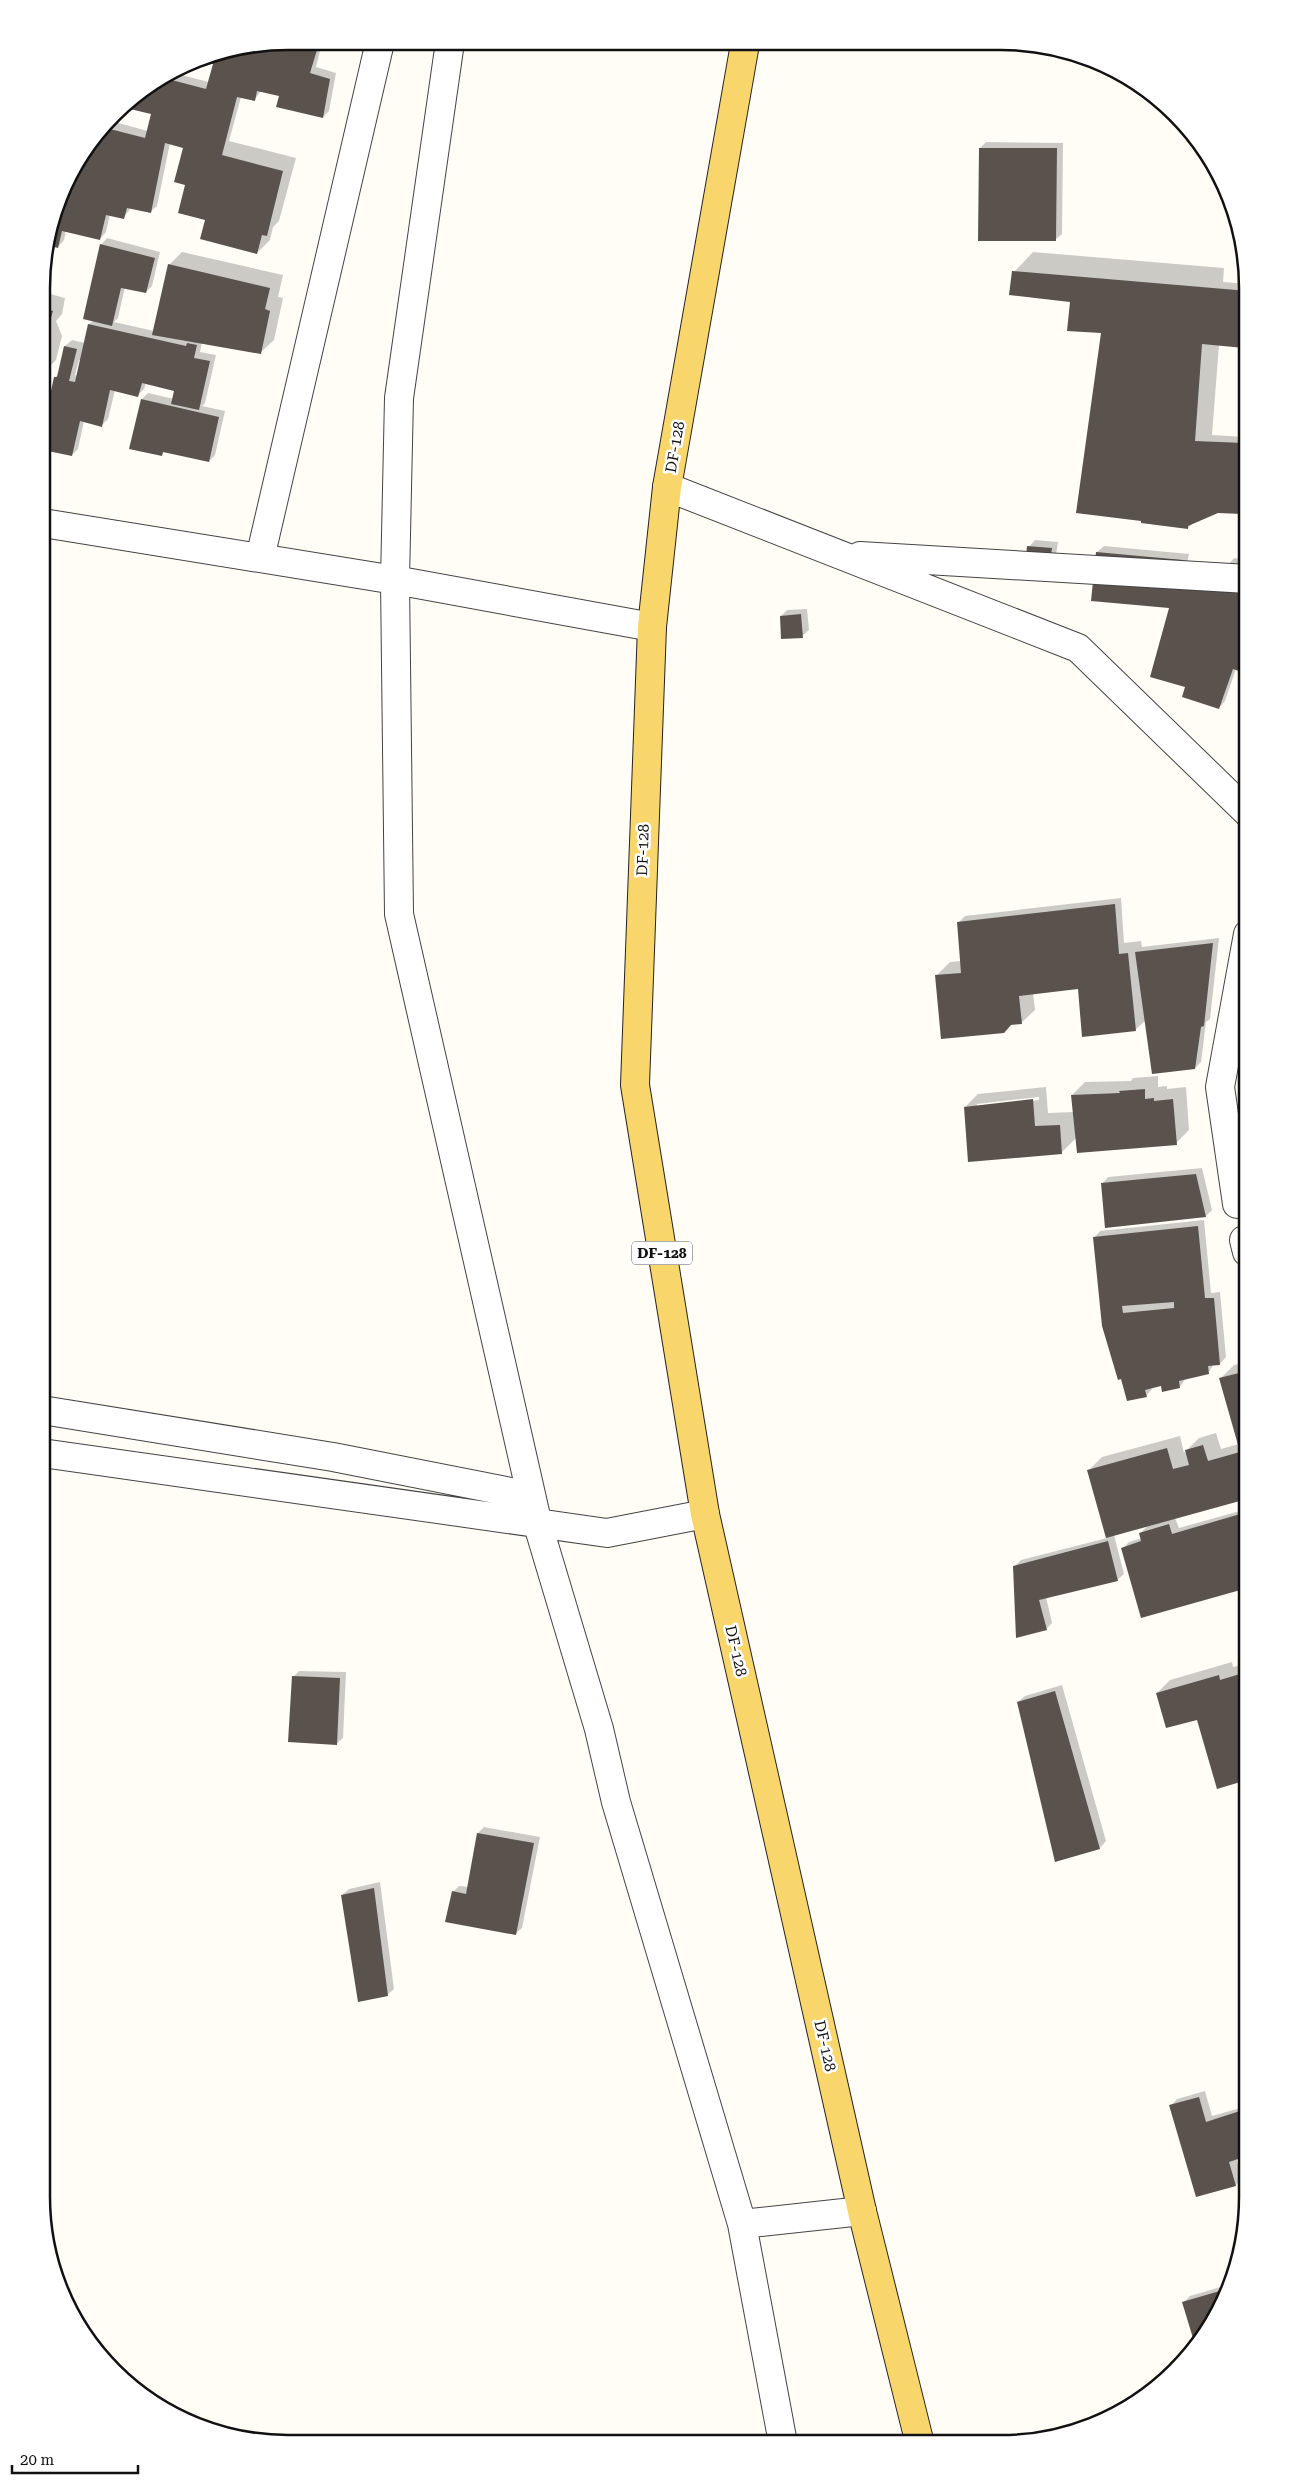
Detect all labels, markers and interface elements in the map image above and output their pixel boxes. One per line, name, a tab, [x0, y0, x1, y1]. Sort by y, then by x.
street label: DF-128	[662, 420, 688, 474]
street label: DF-128	[633, 824, 653, 876]
road number: DF-128	[632, 1242, 692, 1264]
street label: DF-128	[721, 1624, 751, 1678]
street label: DF-128	[810, 2019, 840, 2073]
scale bar	[12, 2442, 139, 2474]
text: 20 m	[20, 2451, 55, 2469]

